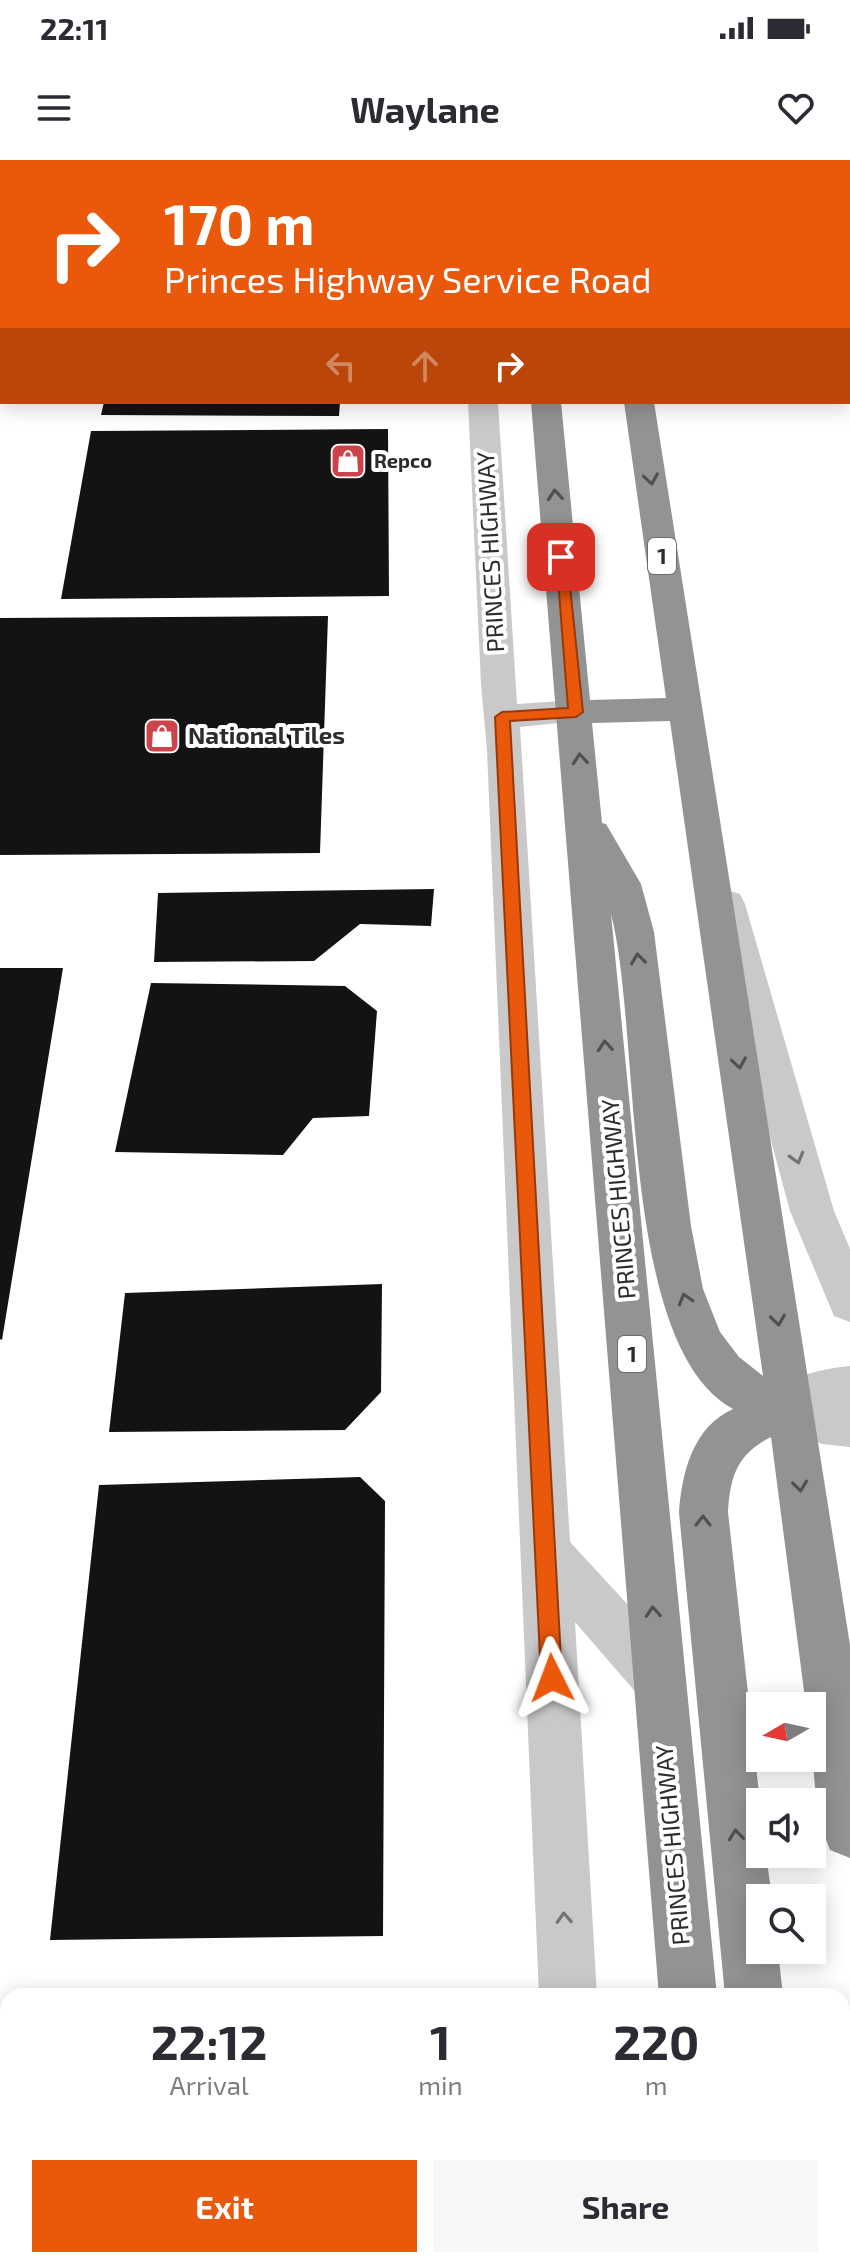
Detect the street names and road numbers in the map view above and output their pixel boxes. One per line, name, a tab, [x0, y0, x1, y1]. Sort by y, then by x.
street label: PRINCES HIGHWAY	[470, 451, 509, 653]
road number: 1	[648, 538, 676, 574]
street label: PRINCES HIGHWAY	[594, 1097, 641, 1301]
road number: 1	[618, 1336, 646, 1372]
street label: PRINCES HIGHWAY	[648, 1743, 695, 1947]

